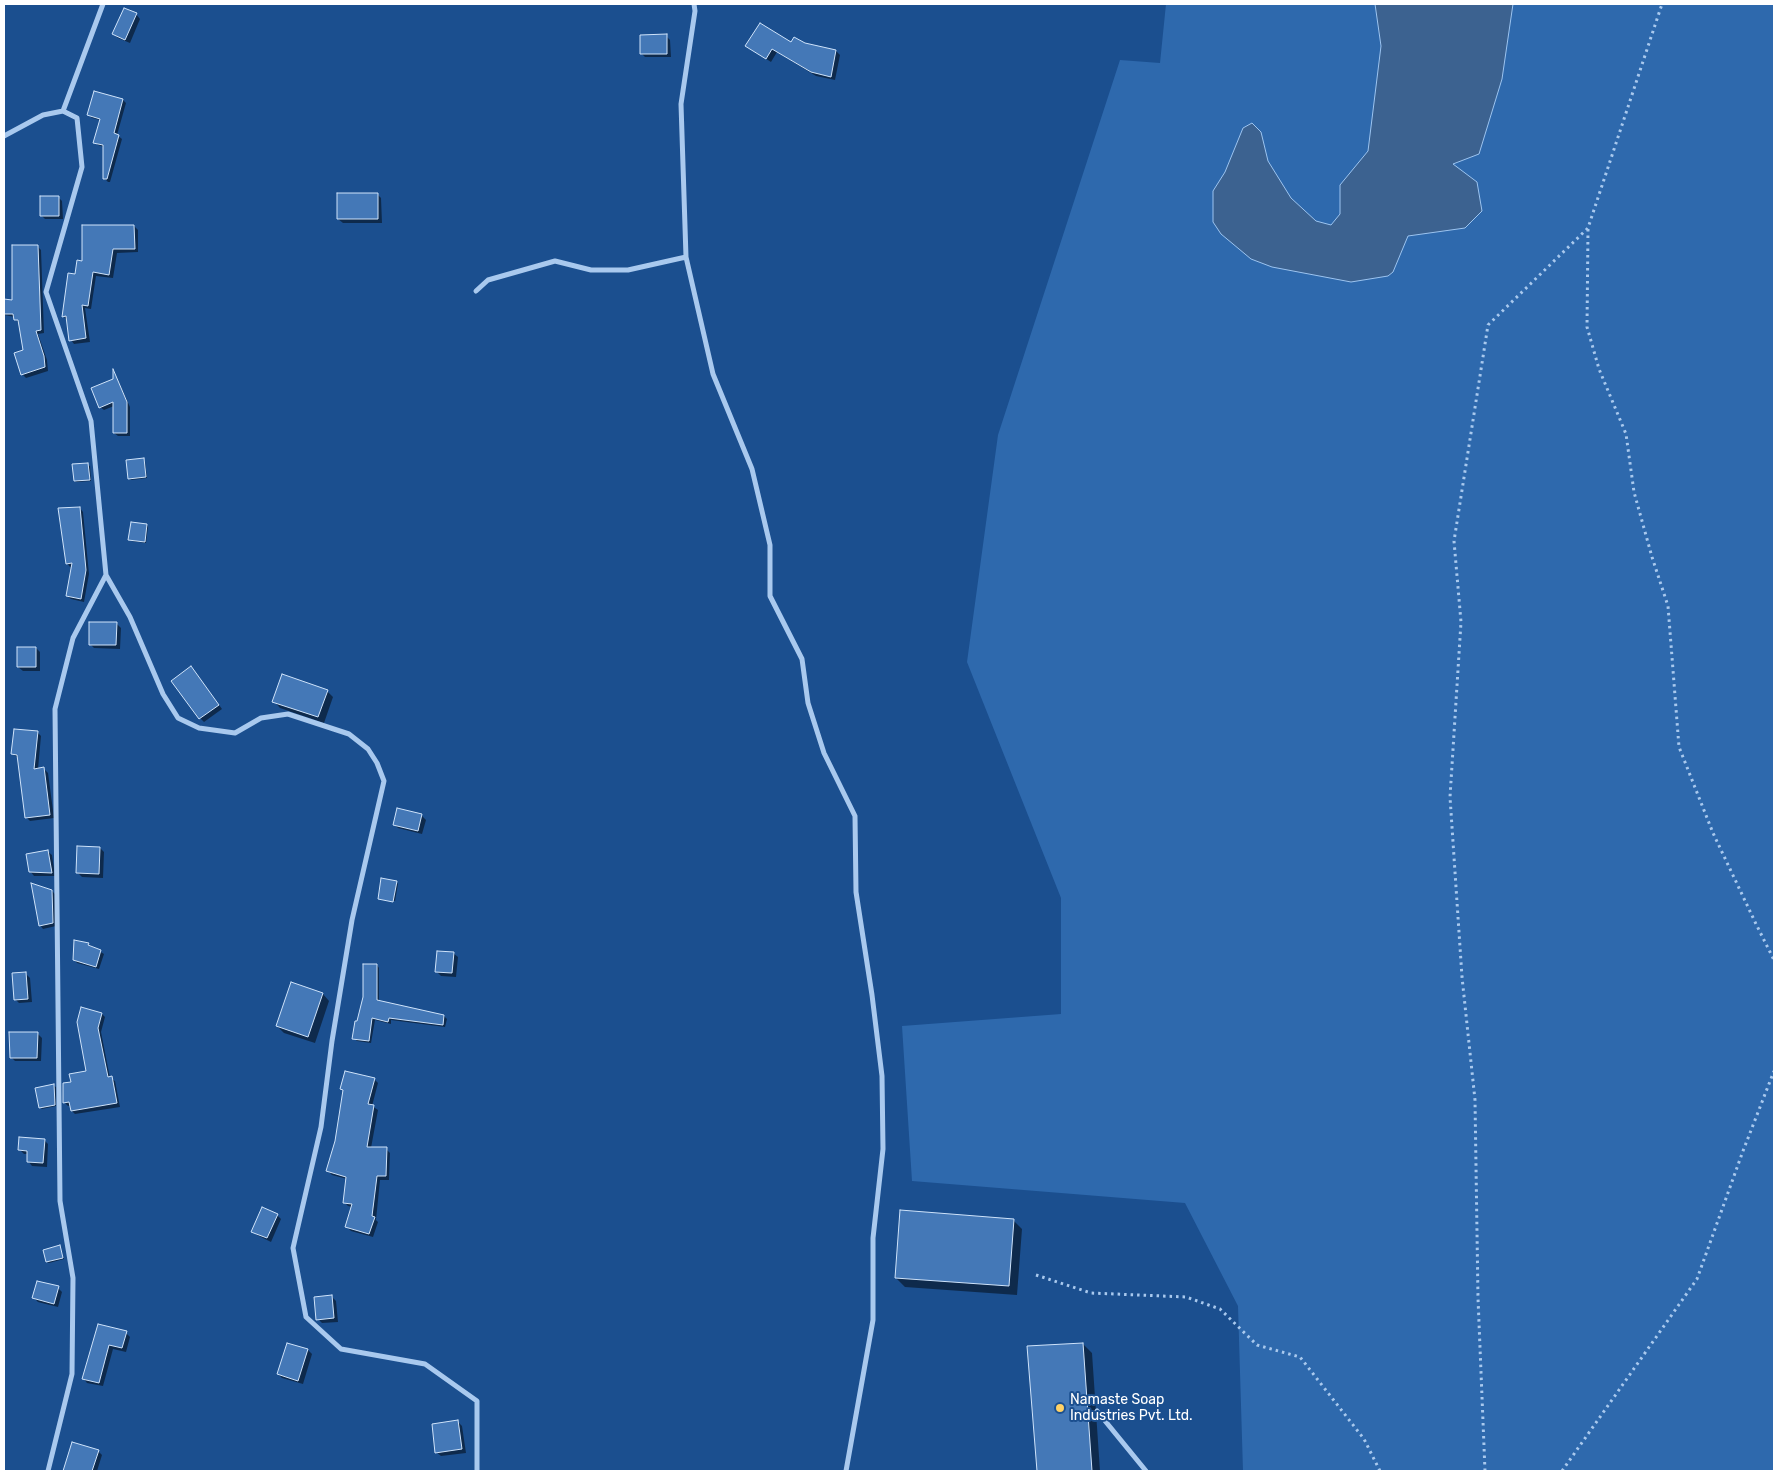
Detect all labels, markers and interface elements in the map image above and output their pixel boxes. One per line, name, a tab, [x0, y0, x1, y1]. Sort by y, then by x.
place label: Namaste Soap Industries Pvt. Ltd.	[1070, 1392, 1192, 1424]
marker: Namaste Soap Industries Pvt. Ltd.	[1054, 1402, 1066, 1414]

